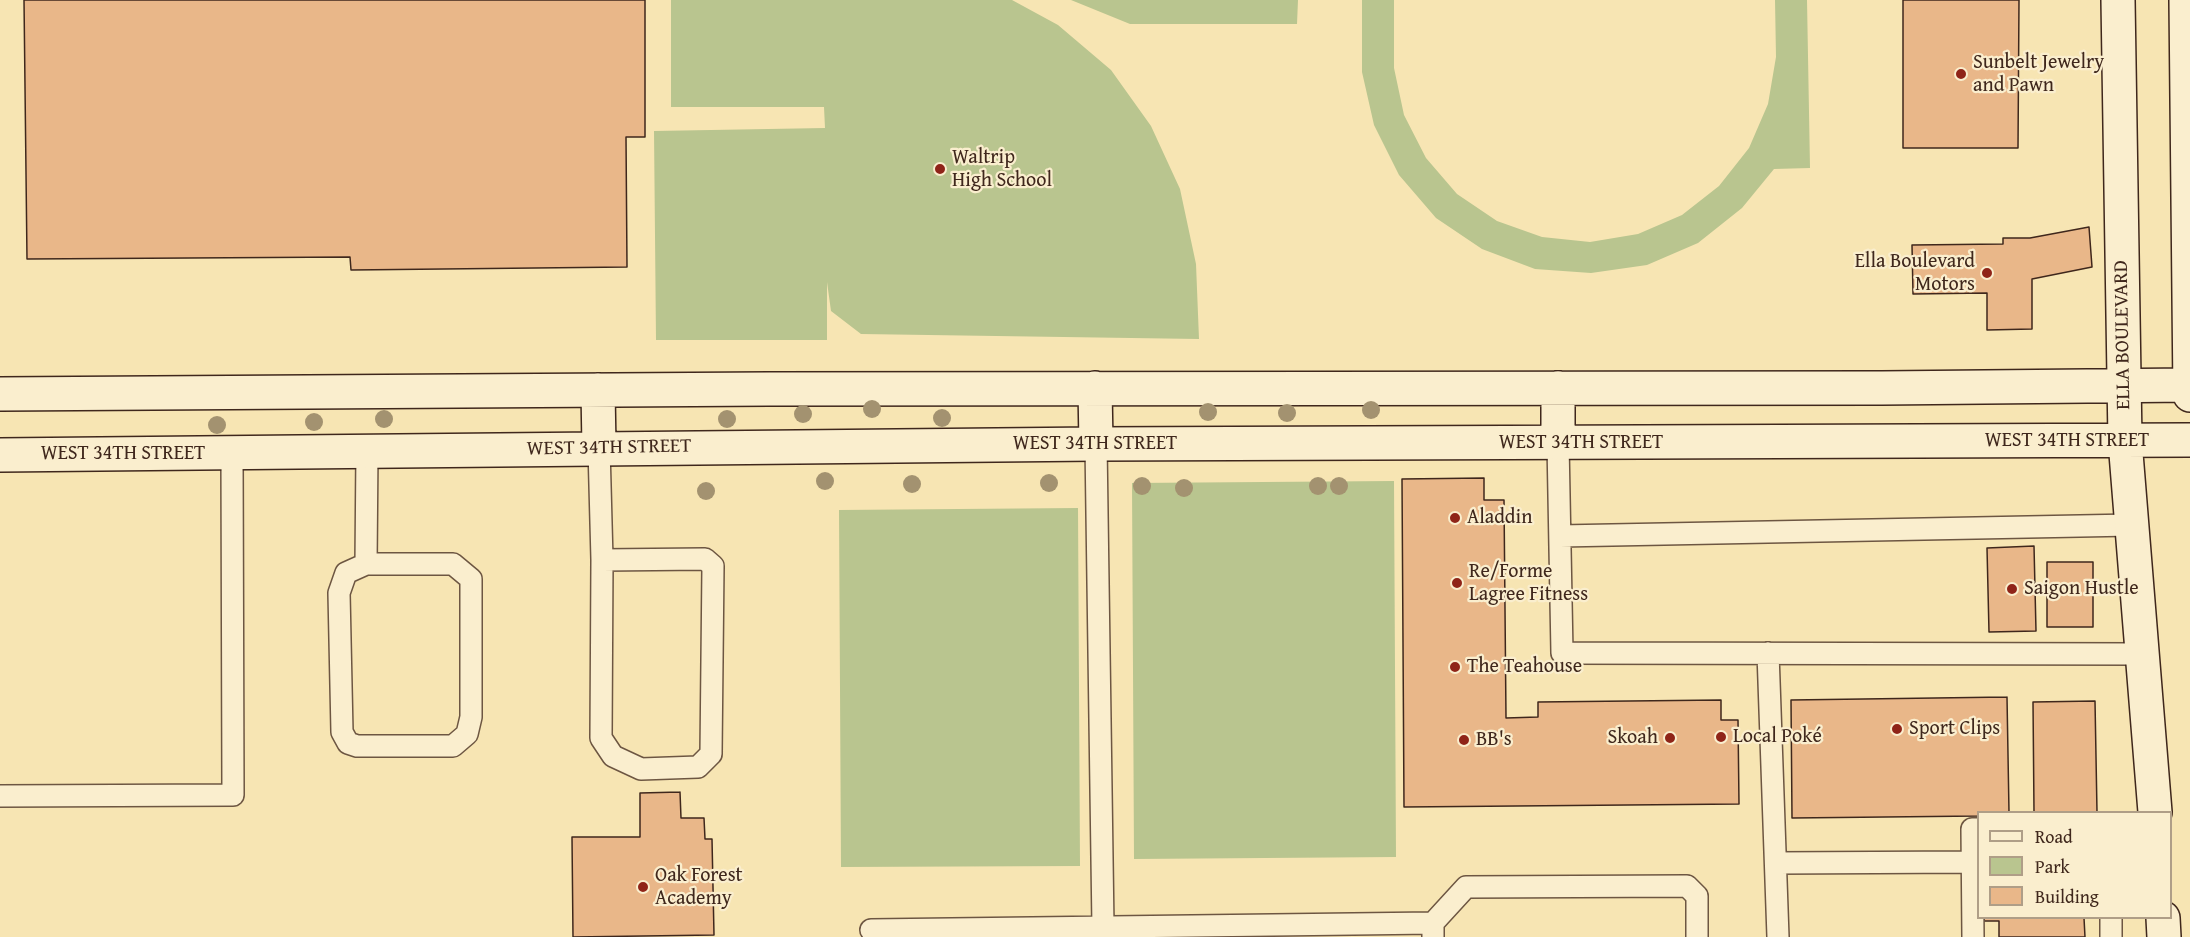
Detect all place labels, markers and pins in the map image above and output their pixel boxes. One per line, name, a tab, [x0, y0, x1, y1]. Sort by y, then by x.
place label: Sunbelt Jewelry and Pawn	[1973, 51, 2104, 98]
marker: Sunbelt Jewelry and Pawn	[1954, 67, 1968, 81]
place label: Waltrip High School	[952, 146, 1052, 193]
marker: Waltrip High School	[933, 162, 947, 176]
place label: Ella Boulevard Motors	[1855, 250, 1975, 297]
marker: Ella Boulevard Motors	[1980, 266, 1994, 280]
place label: Aladdin	[1467, 506, 1532, 530]
marker: Aladdin	[1448, 511, 1462, 525]
place label: Re/Forme Lagree Fitness	[1469, 560, 1588, 607]
marker: Re/Forme Lagree Fitness	[1450, 576, 1464, 590]
place label: Saigon Hustle	[2024, 577, 2139, 601]
marker: Saigon Hustle	[2005, 582, 2019, 596]
place label: The Teahouse	[1467, 655, 1582, 679]
marker: The Teahouse	[1448, 660, 1462, 674]
place label: Sport Clips	[1909, 717, 2000, 741]
marker: Sport Clips	[1890, 722, 1904, 736]
place label: Local Poké	[1733, 725, 1822, 749]
place label: Skoah	[1608, 726, 1658, 750]
place label: BB's	[1476, 728, 1512, 752]
marker: Local Poké	[1714, 730, 1728, 744]
marker: Skoah	[1663, 731, 1677, 745]
marker: BB's	[1457, 733, 1471, 747]
place label: Oak Forest Academy	[655, 864, 743, 911]
marker: Oak Forest Academy	[636, 880, 650, 894]

